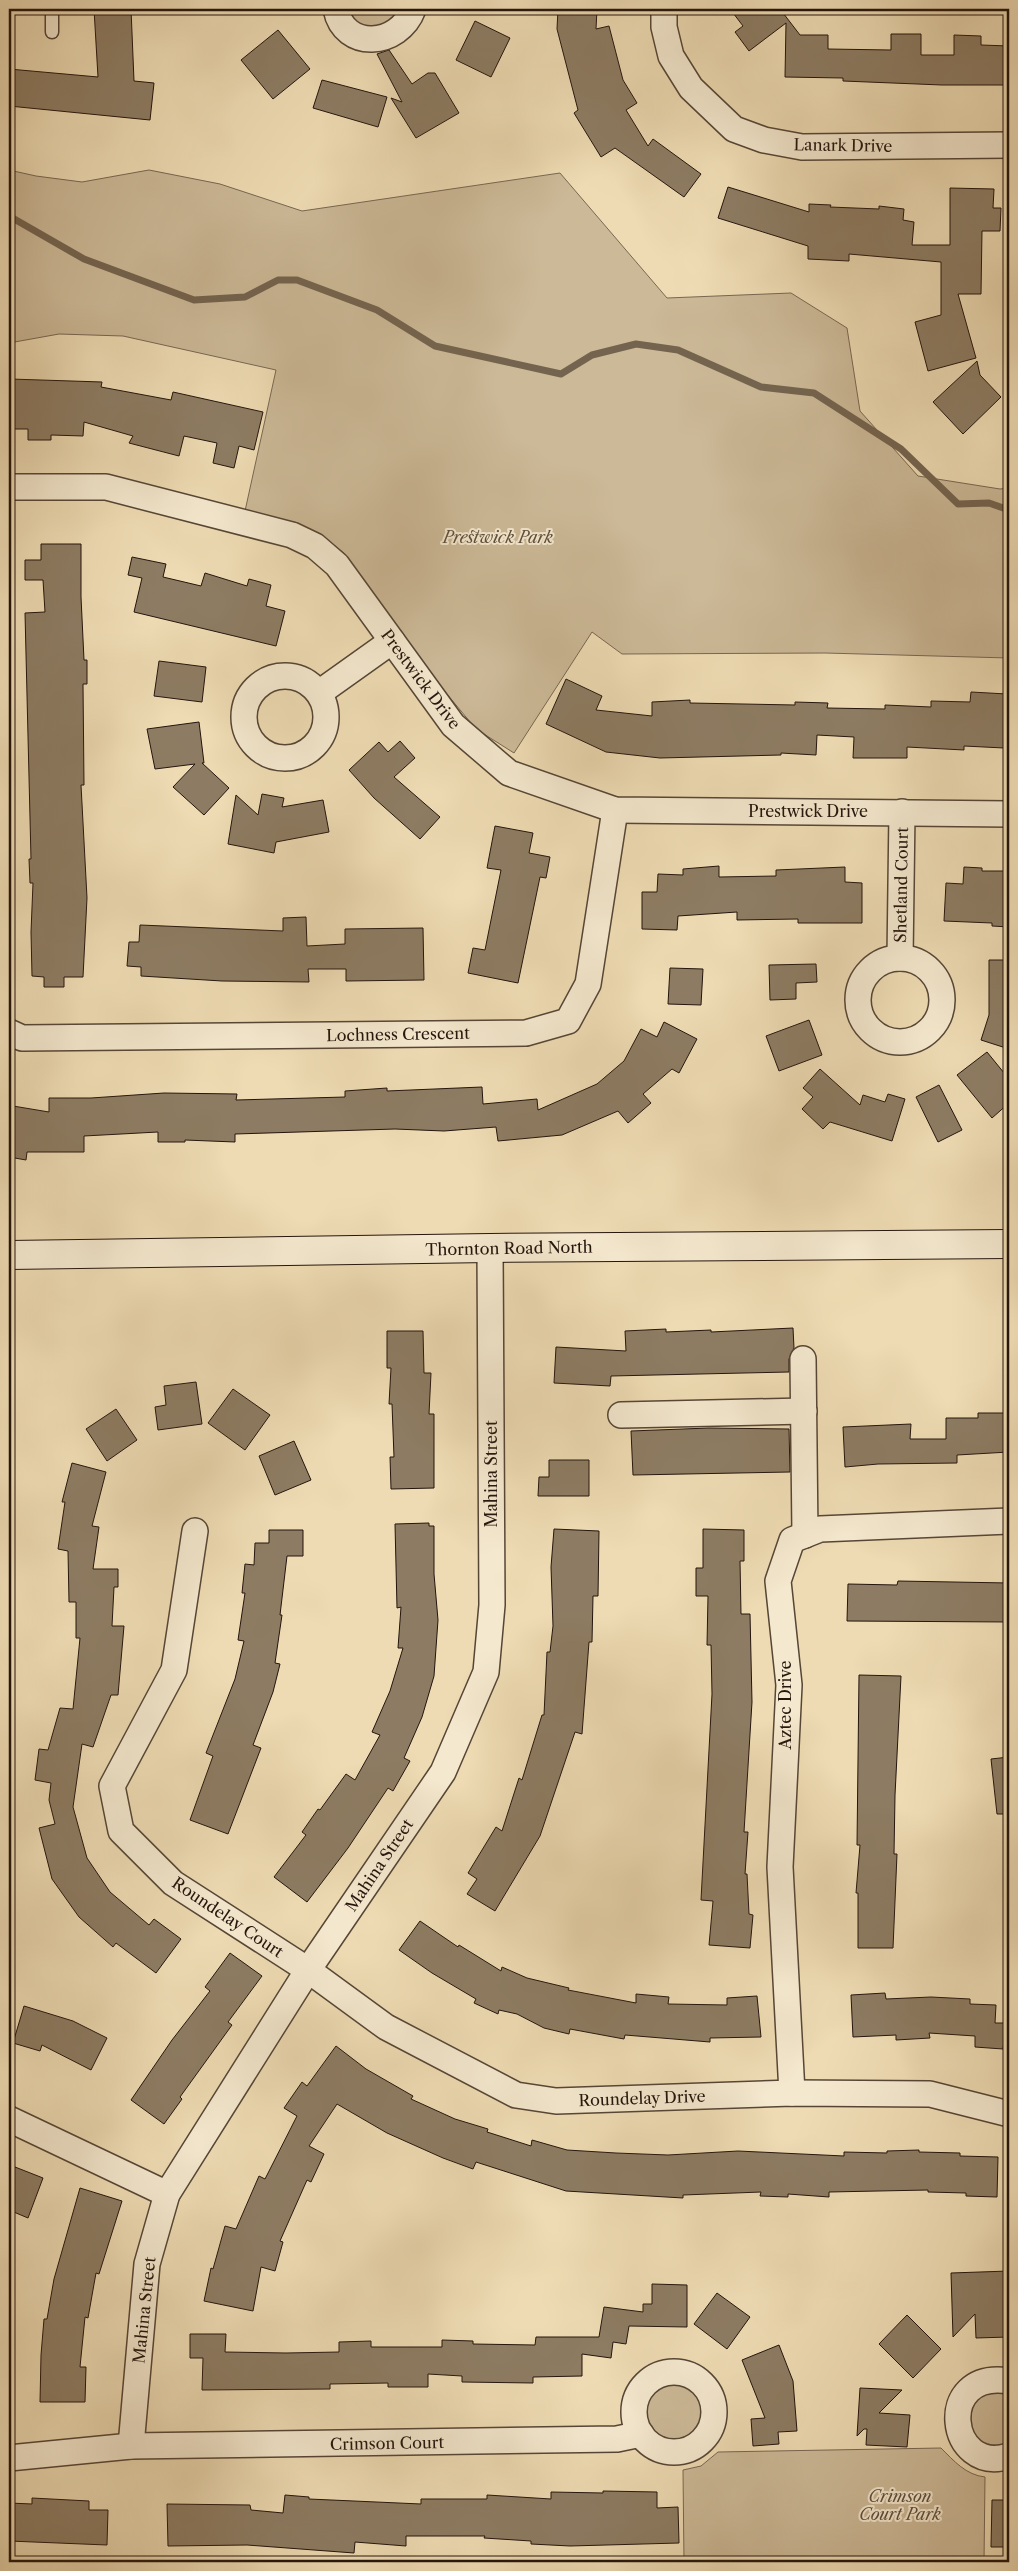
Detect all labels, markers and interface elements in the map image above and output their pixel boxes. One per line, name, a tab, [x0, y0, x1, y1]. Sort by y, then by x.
street label: Lanark Drive	[793, 134, 893, 156]
park label: Prestwick Park	[441, 527, 554, 547]
street label: Prestwick Drive	[377, 625, 465, 733]
street label: Prestwick Drive	[748, 801, 868, 821]
street label: Shetland Court	[890, 827, 912, 943]
street label: Lochness Crescent	[326, 1023, 470, 1045]
street label: Thornton Road North	[425, 1237, 593, 1259]
street label: Mahina Street	[481, 1420, 501, 1528]
street label: Aztec Drive	[775, 1660, 795, 1750]
street label: Mahina Street	[341, 1815, 417, 1915]
street label: Roundelay Court	[169, 1872, 288, 1962]
street label: Roundelay Drive	[578, 2086, 706, 2110]
street label: Mahina Street	[128, 2255, 160, 2364]
street label: Crimson Court	[330, 2432, 445, 2454]
park label: Crimson Court Park	[859, 2486, 941, 2524]

